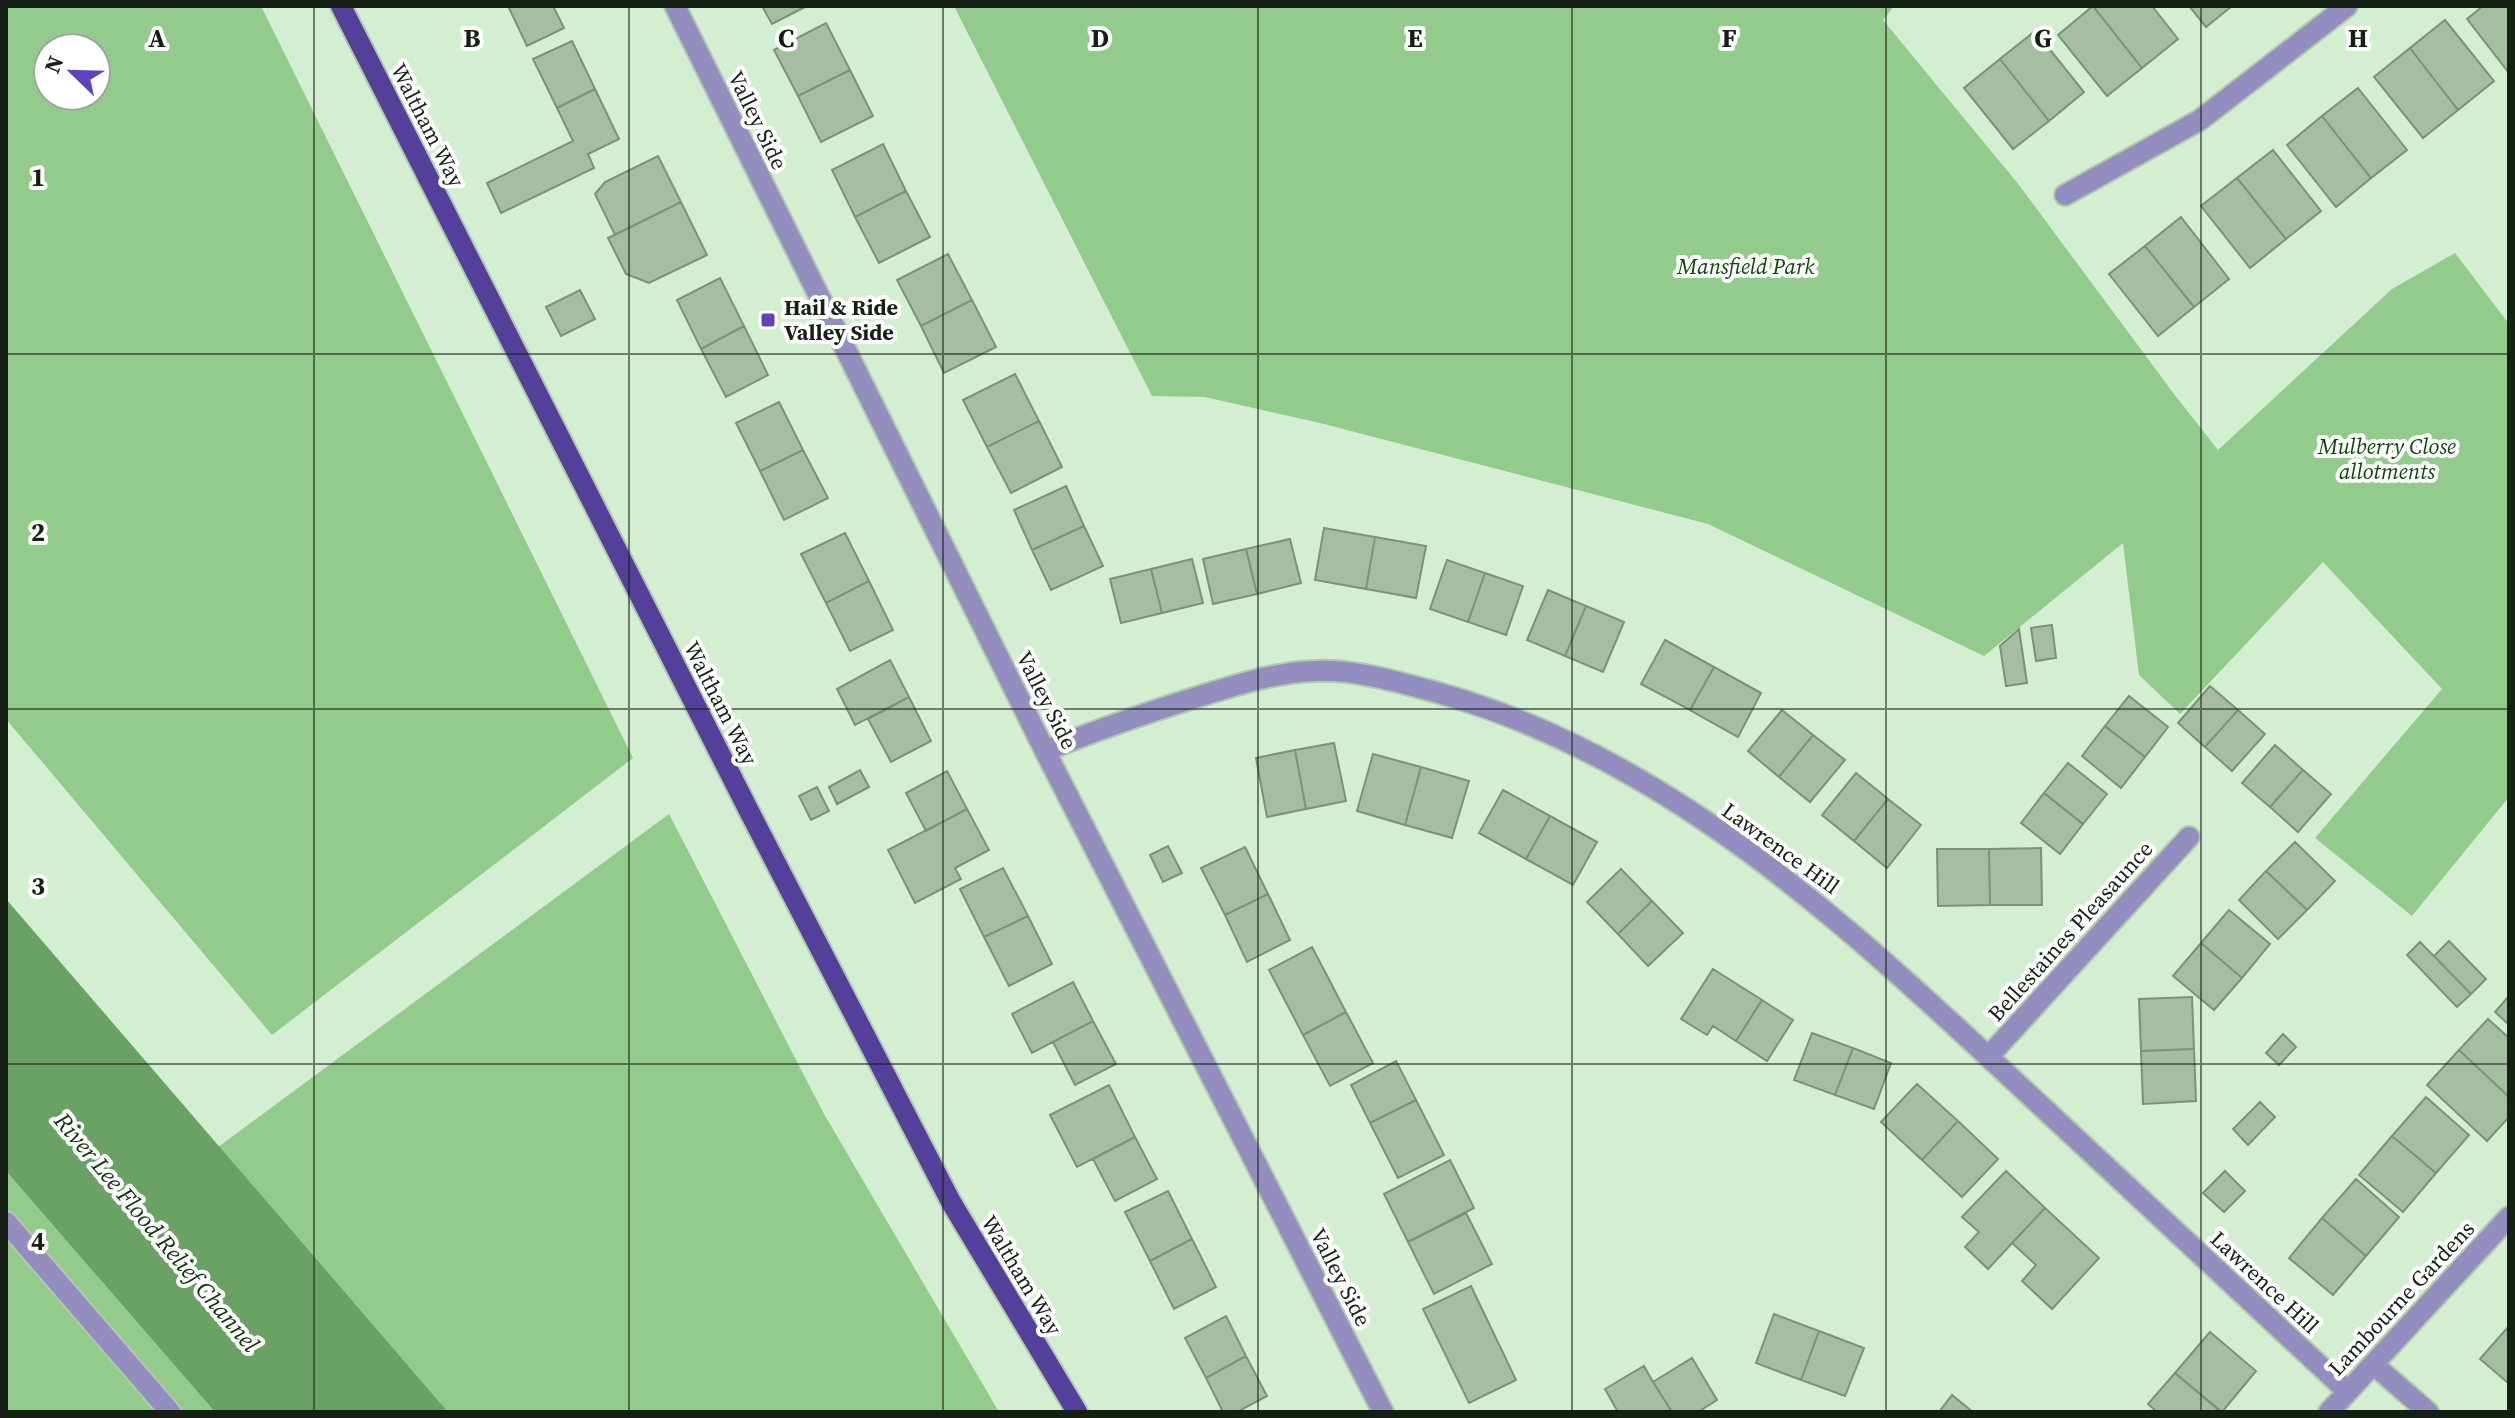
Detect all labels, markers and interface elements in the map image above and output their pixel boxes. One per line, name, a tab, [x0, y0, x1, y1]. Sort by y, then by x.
text: A	[148, 20, 166, 56]
text: B	[464, 20, 481, 56]
text: C	[778, 20, 794, 56]
text: D	[1091, 20, 1109, 56]
text: E	[1407, 20, 1423, 56]
text: F	[1721, 20, 1737, 56]
text: G	[2034, 20, 2052, 56]
text: H	[2348, 20, 2368, 56]
north arrow	[32, 32, 112, 112]
text: N	[37, 51, 71, 77]
street label: Waltham Way	[384, 58, 472, 193]
street label: Valley Side	[721, 66, 795, 174]
text: 1	[31, 159, 45, 195]
park label: Mansfield Park	[1676, 251, 1815, 281]
place label: Hail & Ride Valley Side	[784, 292, 898, 347]
marker: Hail & Ride Valley Side	[759, 311, 777, 329]
park label: Mulberry Close allotments	[2317, 431, 2456, 486]
text: 2	[31, 514, 45, 550]
street label: Waltham Way	[677, 636, 765, 771]
street label: Valley Side	[1010, 646, 1084, 754]
street label: Lawrence Hill	[1716, 795, 1846, 901]
street label: Bellestaines Pleasaunce	[1981, 834, 2159, 1028]
text: 3	[31, 868, 45, 904]
water label: River Lee Flood Relief Channel	[46, 1104, 267, 1359]
street label: Waltham Way	[974, 1209, 1070, 1341]
street label: Lambourne Gardens	[2321, 1214, 2481, 1382]
text: 4	[31, 1223, 45, 1259]
street label: Valley Side	[1304, 1223, 1378, 1331]
street label: Lawrence Hill	[2204, 1224, 2326, 1340]

